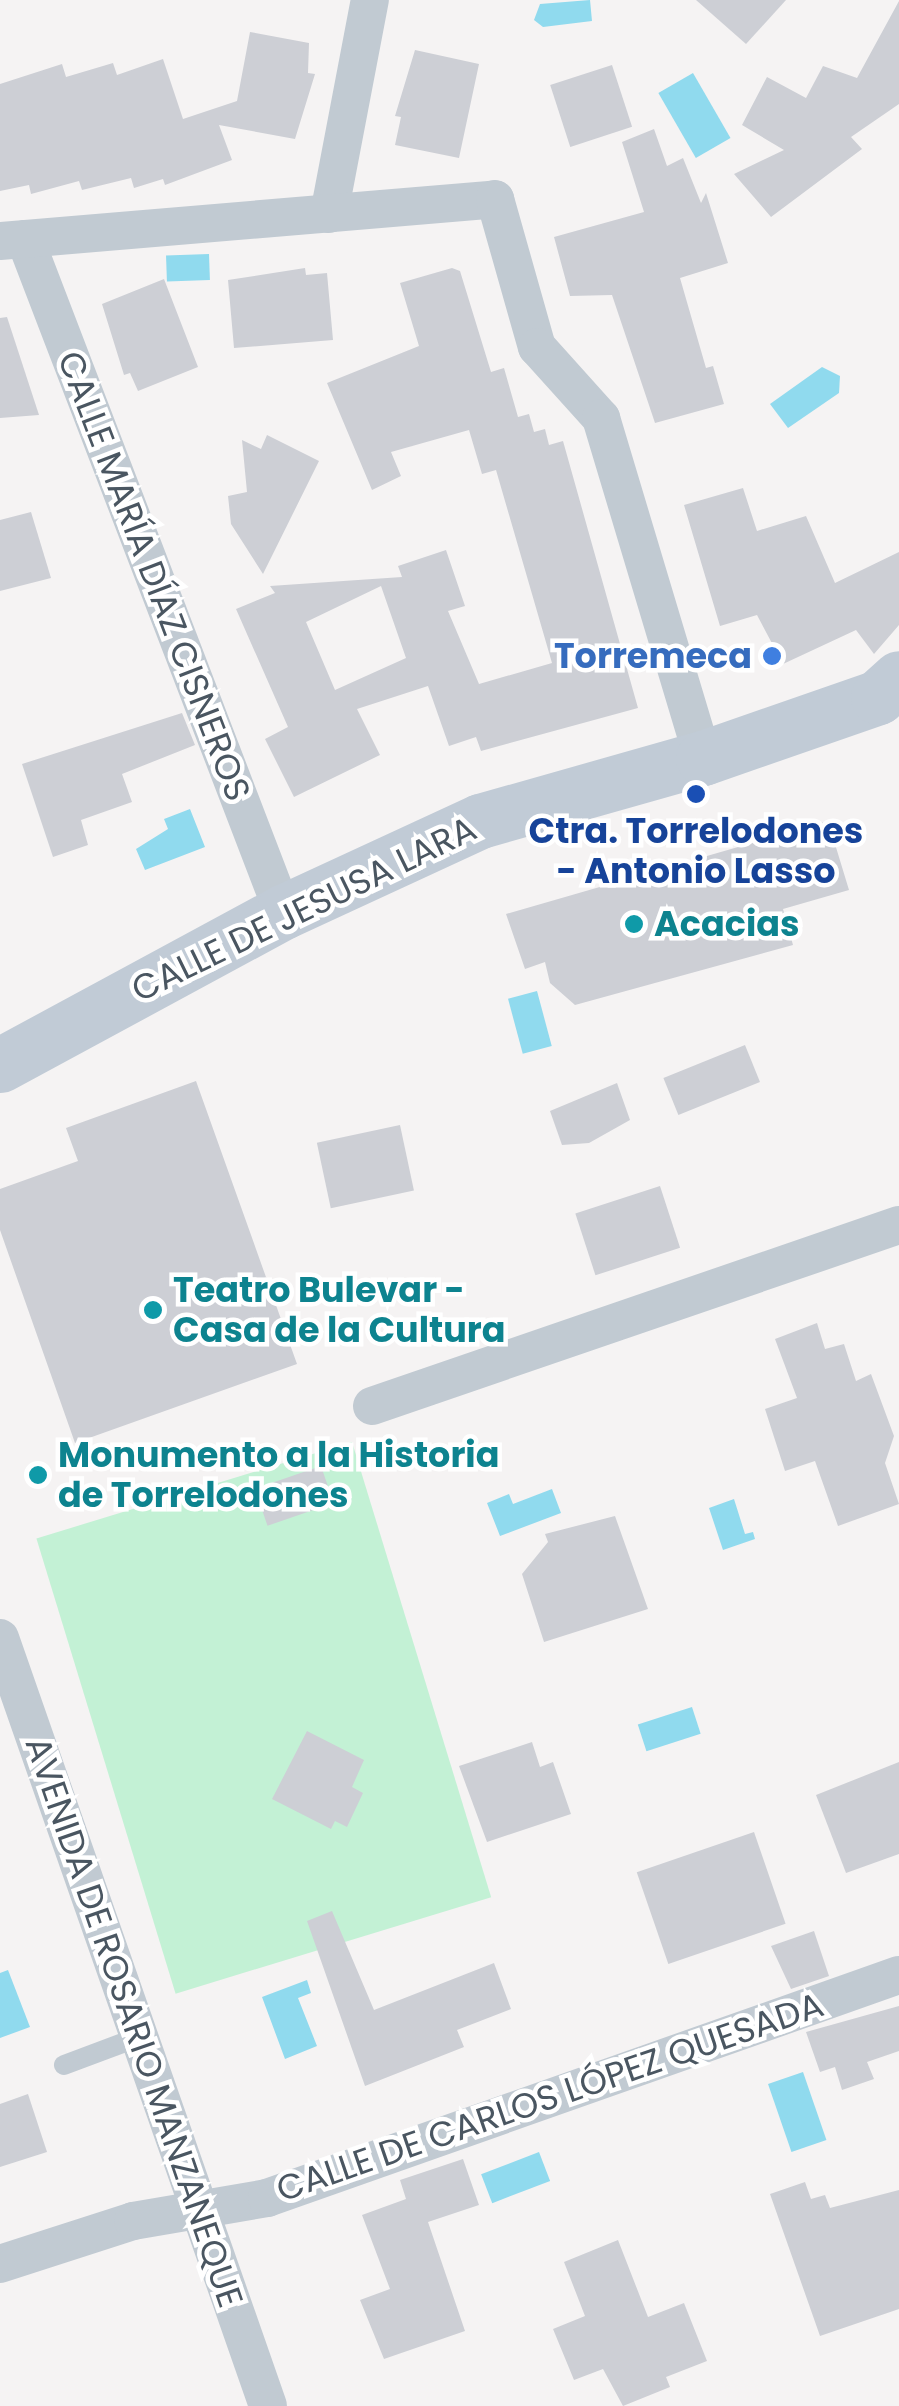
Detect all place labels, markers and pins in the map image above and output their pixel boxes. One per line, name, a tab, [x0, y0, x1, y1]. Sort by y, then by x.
place label: Torremeca	[554, 635, 752, 677]
marker: Torremeca	[761, 645, 783, 667]
marker: Ctra. Torrelodones - Antonio Lasso	[685, 783, 707, 805]
place label: Ctra. Torrelodones - Antonio Lasso	[529, 810, 863, 892]
place label: Acacias	[654, 903, 800, 945]
marker: Acacias	[623, 913, 645, 935]
place label: Teatro Bulevar - Casa de la Cultura	[173, 1269, 506, 1351]
marker: Teatro Bulevar - Casa de la Cultura	[142, 1299, 164, 1321]
place label: Monumento a la Historia de Torrelodones	[58, 1434, 499, 1516]
marker: Monumento a la Historia de Torrelodones	[27, 1464, 49, 1486]

